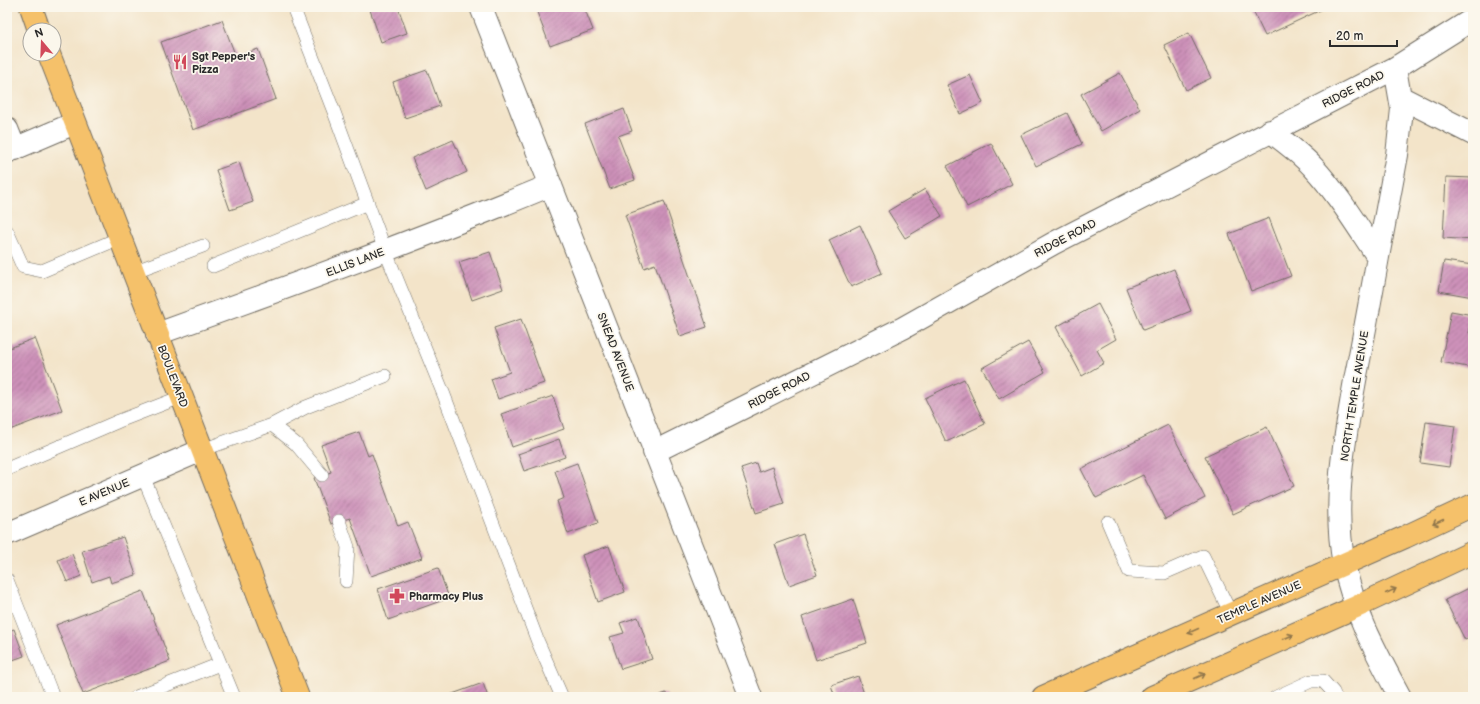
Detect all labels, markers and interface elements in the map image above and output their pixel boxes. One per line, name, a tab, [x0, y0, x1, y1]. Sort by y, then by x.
north arrow	[22, 22, 62, 62]
scale bar	[1330, 22, 1397, 48]
text: N	[33, 26, 45, 41]
text: 20 m	[1336, 29, 1363, 44]
place label: Sgt Pepper's Pizza	[192, 50, 256, 76]
restaurant icon: Sgt Pepper's Pizza	[171, 53, 189, 71]
street label: RIDGE ROAD	[1320, 68, 1387, 111]
street label: RIDGE ROAD	[1032, 217, 1098, 260]
street label: ELLIS LANE	[324, 245, 386, 280]
street label: SNEAD AVENUE	[595, 311, 637, 393]
street label: NORTH TEMPLE AVENUE	[1338, 330, 1371, 462]
street label: BOULEVARD	[155, 343, 190, 409]
street label: RIDGE ROAD	[746, 369, 813, 412]
street label: E AVENUE	[77, 476, 131, 509]
one-way arrow	[1432, 519, 1444, 526]
street label: TEMPLE AVENUE	[1215, 578, 1303, 627]
pharmacy icon: Pharmacy Plus	[388, 587, 406, 605]
one-way arrow	[1385, 587, 1397, 594]
place label: Pharmacy Plus	[409, 590, 484, 603]
one-way arrow	[1188, 627, 1200, 635]
one-way arrow	[1281, 633, 1293, 641]
one-way arrow	[1194, 672, 1206, 679]

